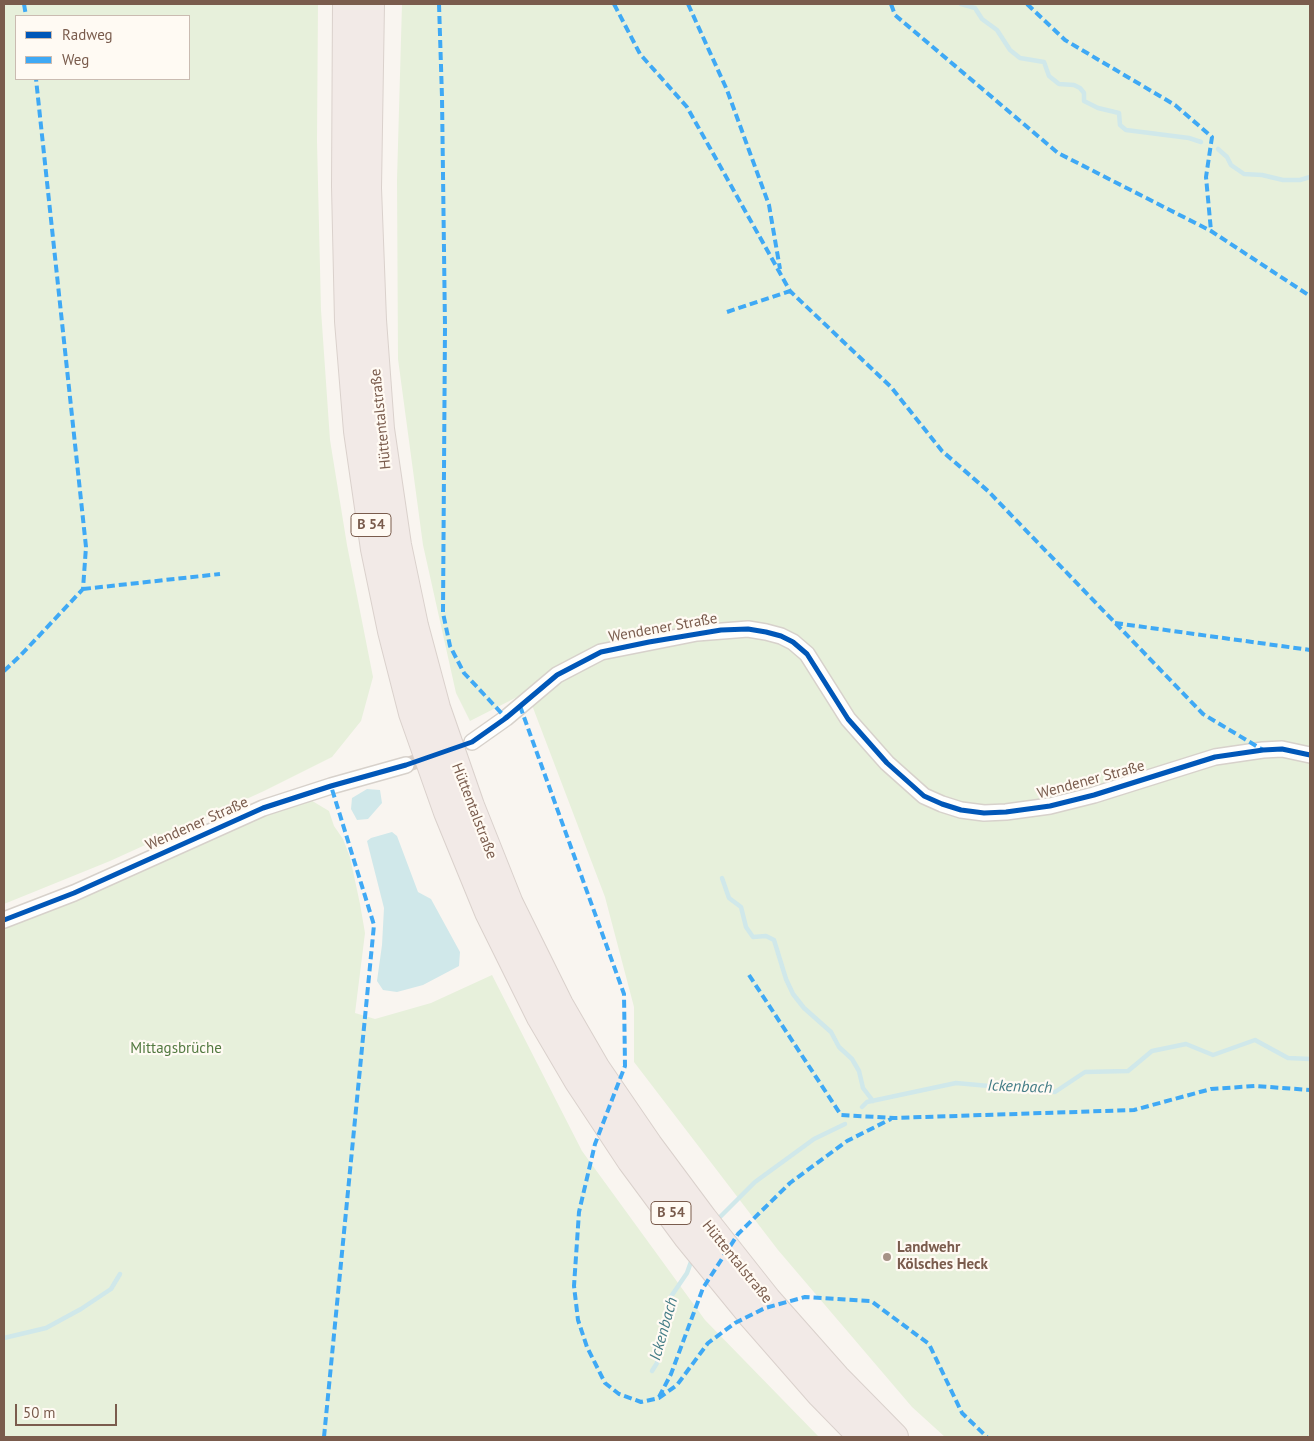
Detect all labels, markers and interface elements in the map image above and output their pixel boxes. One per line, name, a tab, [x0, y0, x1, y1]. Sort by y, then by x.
legend	[15, 15, 190, 80]
text: Radweg	[62, 25, 113, 44]
text: Weg	[62, 50, 89, 69]
street label: Hüttentalstraße	[367, 368, 395, 470]
road number: B 54	[351, 514, 391, 536]
street label: Wendener Straße	[607, 610, 719, 646]
street label: Wendener Straße	[1035, 757, 1147, 803]
street label: Hüttentalstraße	[447, 760, 501, 862]
street label: Wendener Straße	[143, 793, 251, 855]
park label: Mittagsbrüche	[130, 1040, 222, 1058]
water label: Ickenbach	[987, 1076, 1053, 1098]
road number: B 54	[651, 1202, 691, 1224]
street label: Hüttentalstraße	[698, 1217, 776, 1307]
place label: Landwehr Kölsches Heck	[897, 1239, 988, 1274]
marker: Landwehr Kölsches Heck	[881, 1251, 893, 1263]
water label: Ickenbach	[646, 1295, 682, 1363]
scale bar	[18, 1394, 120, 1426]
text: 50 m	[23, 1403, 56, 1422]

